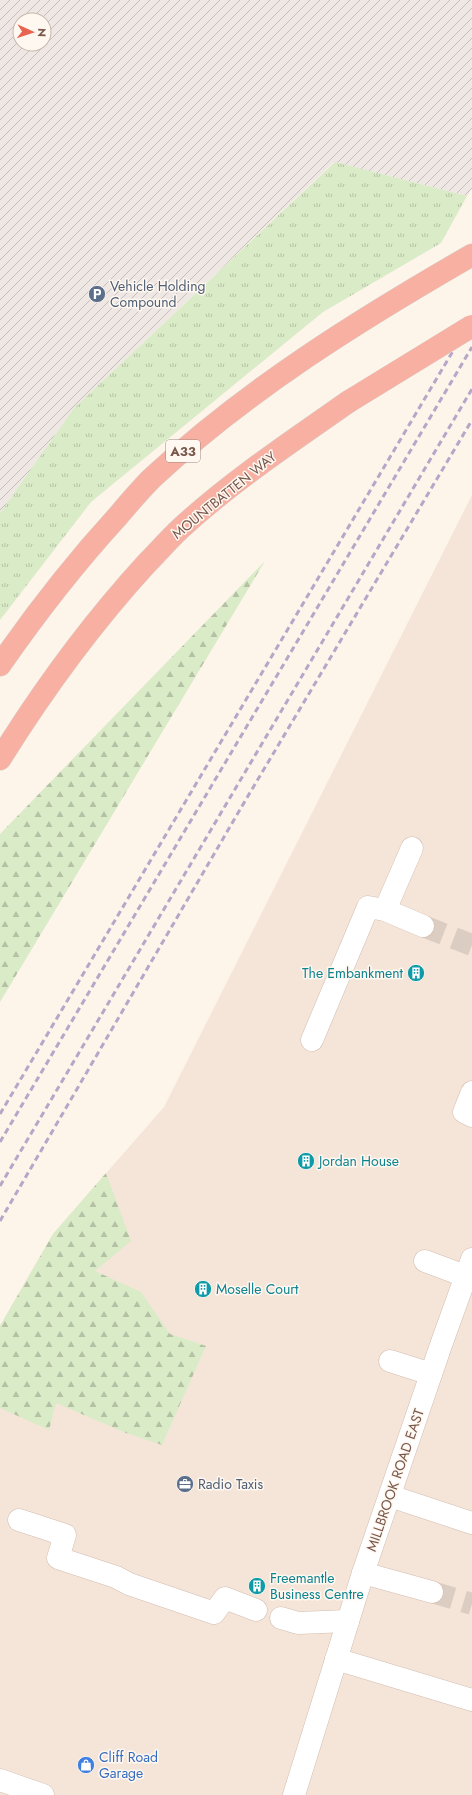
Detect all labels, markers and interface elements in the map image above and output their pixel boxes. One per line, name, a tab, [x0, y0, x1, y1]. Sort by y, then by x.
north arrow	[12, 12, 52, 52]
text: N	[34, 28, 50, 37]
place label: Vehicle Holding Compound	[110, 276, 205, 312]
parking icon: Vehicle Holding Compound	[87, 284, 107, 304]
road number: A33	[166, 440, 200, 462]
street label: MOUNTBATTEN WAY	[168, 447, 281, 543]
place label: The Embankment	[302, 963, 404, 983]
building icon: The Embankment	[406, 963, 426, 983]
building icon: Jordan House	[296, 1151, 316, 1171]
place label: Jordan House	[317, 1151, 399, 1171]
building icon: Moselle Court	[193, 1279, 213, 1299]
place label: Moselle Court	[216, 1279, 299, 1299]
street label: MILLBROOK ROAD EAST	[361, 1405, 429, 1554]
office icon: Radio Taxis	[175, 1474, 195, 1494]
place label: Radio Taxis	[198, 1474, 263, 1494]
place label: Freemantle Business Centre	[270, 1568, 364, 1604]
building icon: Freemantle Business Centre	[247, 1576, 267, 1596]
place label: Cliff Road Garage	[99, 1747, 158, 1783]
shop icon: Cliff Road Garage	[76, 1755, 96, 1775]

